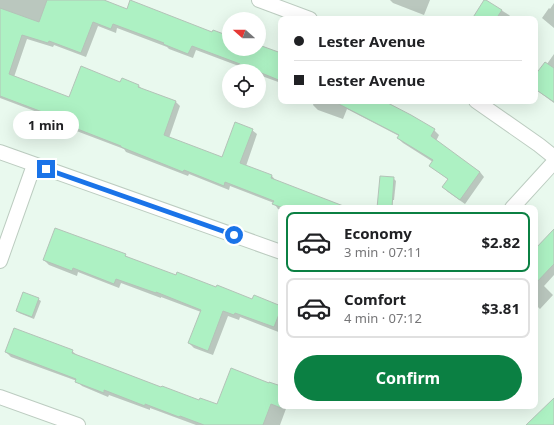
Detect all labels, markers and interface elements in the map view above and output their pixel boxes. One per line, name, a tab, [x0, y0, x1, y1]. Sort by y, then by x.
north arrow	[222, 12, 266, 56]
map controls	[222, 12, 266, 108]
text: Lester Avenue	[318, 31, 425, 51]
button: locate	[222, 64, 266, 108]
text: Lester Avenue	[318, 70, 425, 90]
callout: 1 min	[13, 111, 79, 139]
text: 1 min	[28, 116, 64, 134]
route end	[37, 160, 55, 178]
text: Economy	[344, 223, 412, 243]
icon: car	[296, 224, 332, 260]
route start	[225, 226, 243, 244]
text: $2.82	[481, 232, 520, 252]
text: 3 min · 07:11	[344, 243, 422, 261]
text: Comfort	[344, 289, 406, 309]
icon: car	[296, 290, 332, 326]
text: $3.81	[481, 298, 520, 318]
text: 4 min · 07:12	[344, 309, 422, 327]
button: Confirm	[294, 355, 522, 401]

